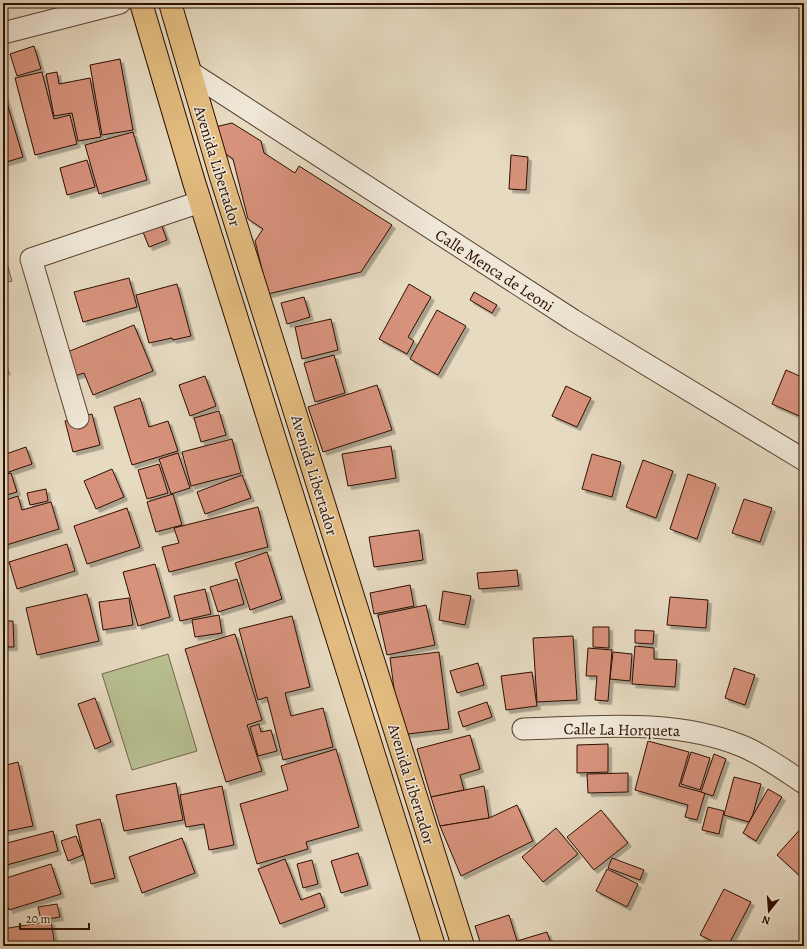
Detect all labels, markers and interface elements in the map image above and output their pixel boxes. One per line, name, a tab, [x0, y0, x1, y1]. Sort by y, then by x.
street label: Avenida Libertador	[188, 102, 246, 229]
street label: Calle Menca de Leoni	[431, 224, 558, 318]
street label: Avenida Libertador	[285, 411, 343, 538]
street label: Calle La Horqueta	[563, 718, 681, 742]
street label: Avenida Libertador	[382, 720, 440, 847]
north arrow	[749, 891, 789, 931]
scale bar	[20, 905, 89, 931]
text: 20 m	[26, 911, 50, 927]
text: N	[760, 912, 772, 928]

